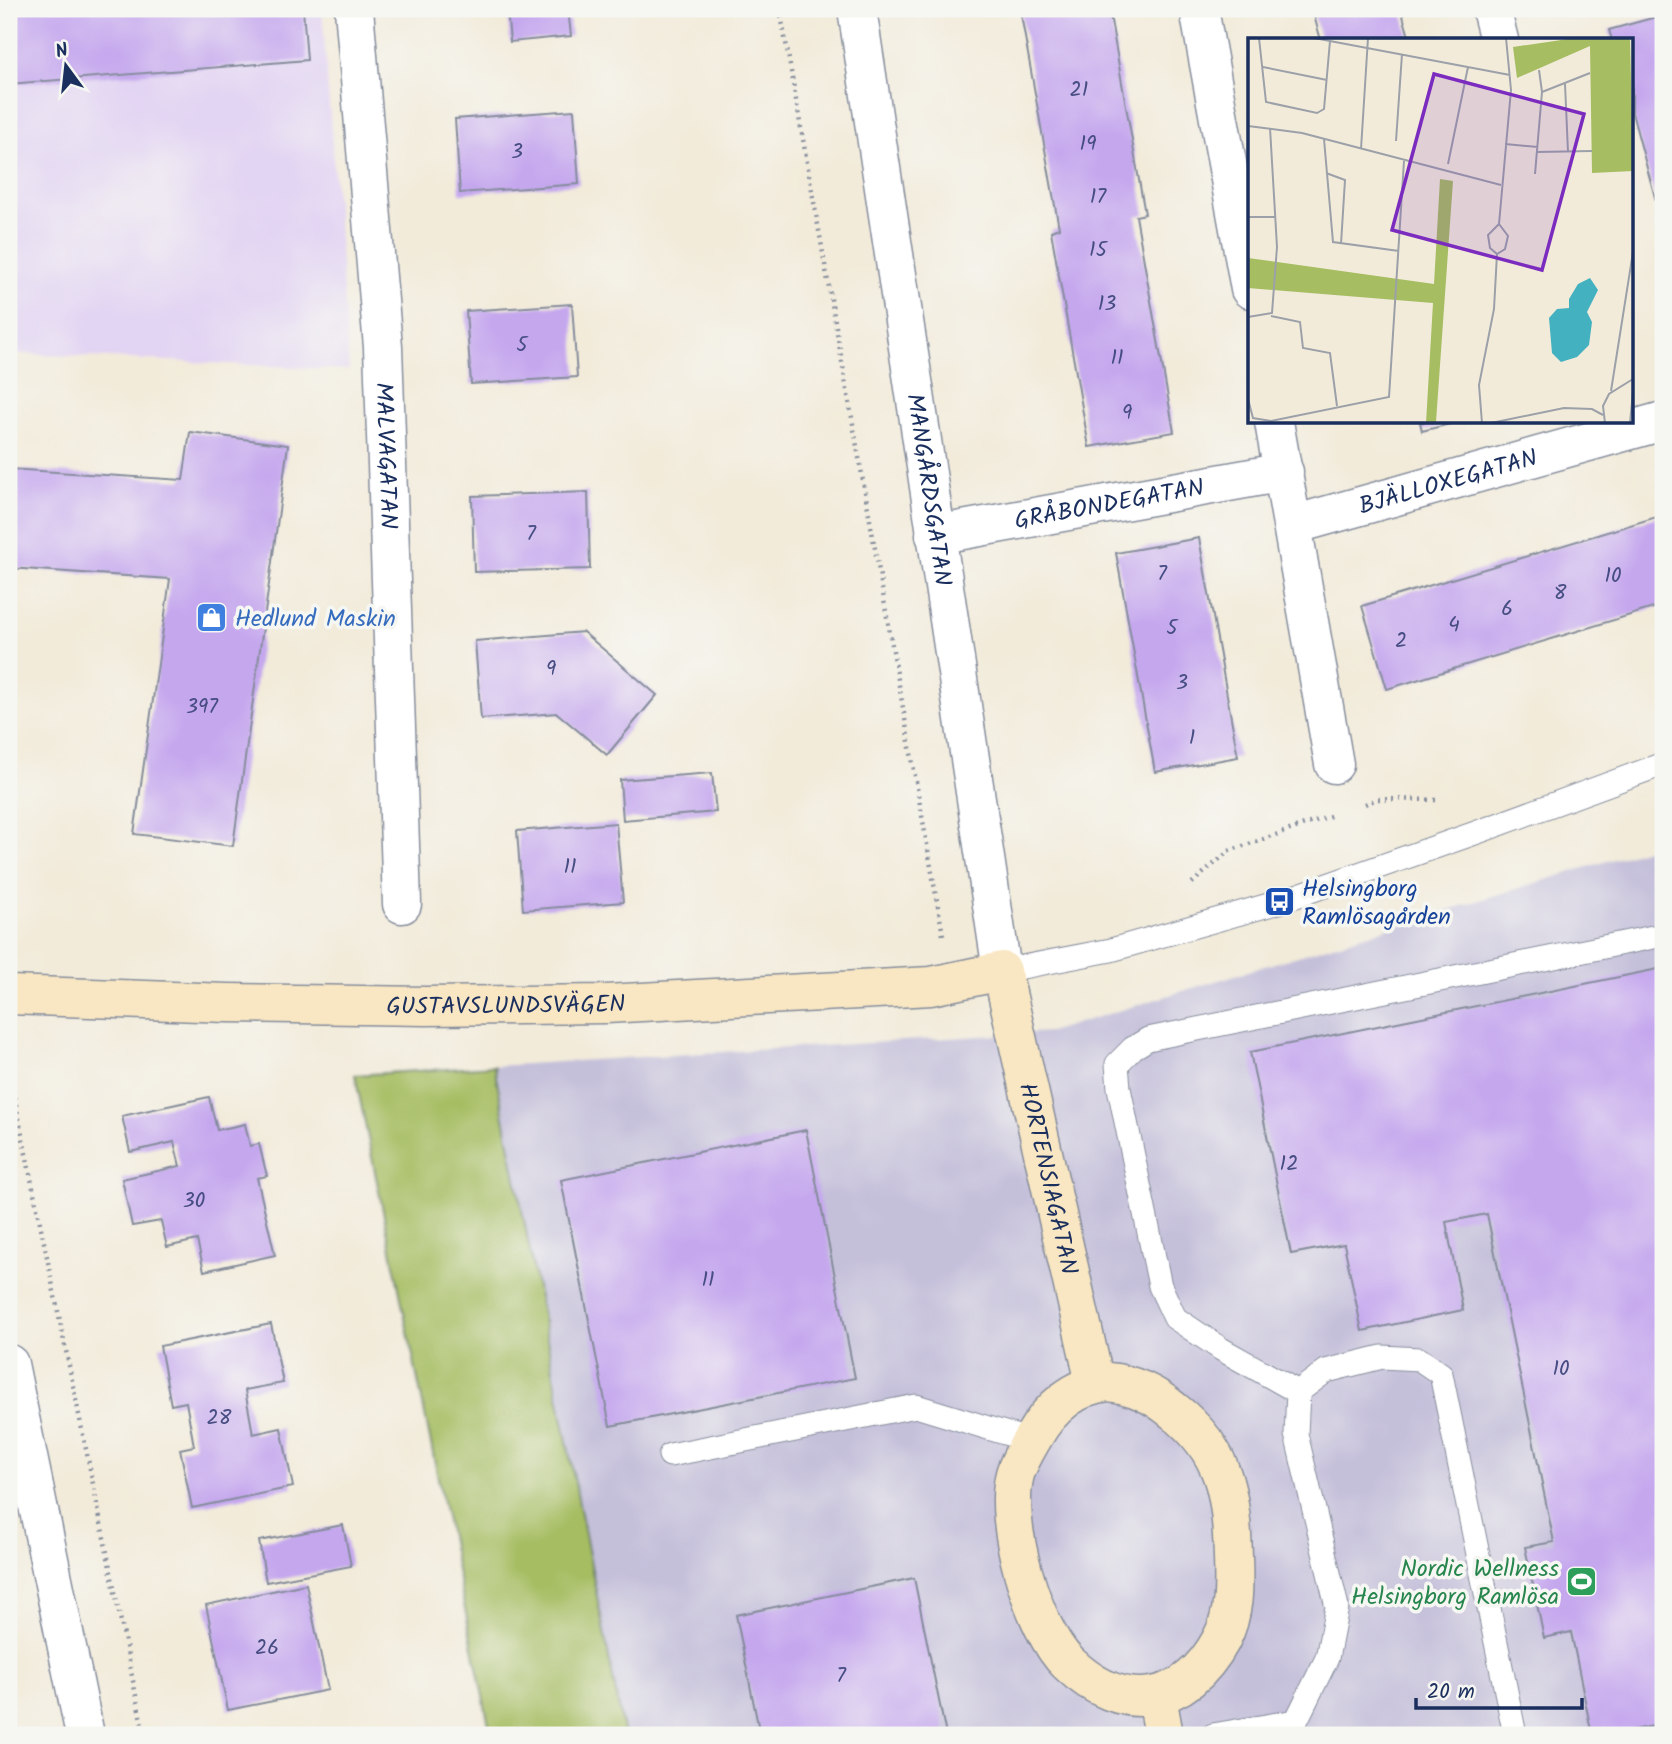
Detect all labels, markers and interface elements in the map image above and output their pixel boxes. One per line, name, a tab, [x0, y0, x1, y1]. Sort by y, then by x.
north arrow	[32, 32, 102, 102]
text: N	[52, 35, 72, 68]
inset map	[1248, 38, 1634, 424]
house number: 21	[1070, 74, 1088, 107]
house number: 19	[1080, 128, 1096, 161]
house number: 3	[511, 136, 523, 169]
house number: 17	[1090, 181, 1107, 214]
house number: 15	[1089, 234, 1109, 267]
house number: 13	[1098, 288, 1116, 321]
house number: 5	[516, 329, 529, 362]
house number: 11	[1110, 342, 1124, 375]
street label: MALVAGATAN	[363, 382, 407, 530]
street label: MANGÅRDSGATAN	[894, 391, 962, 589]
house number: 9	[1122, 397, 1132, 430]
street label: BJÄLLOXEGATAN	[1355, 439, 1542, 527]
street label: GRÅBONDEGATAN	[1011, 469, 1207, 541]
house number: 7	[526, 518, 537, 551]
house number: 7	[1157, 558, 1168, 591]
house number: 10	[1604, 560, 1622, 593]
house number: 8	[1554, 577, 1567, 610]
house number: 6	[1501, 593, 1513, 626]
place label: Hedlund Maskin	[235, 600, 396, 639]
shop icon: Hedlund Maskin	[195, 601, 229, 635]
house number: 4	[1448, 609, 1460, 642]
house number: 5	[1166, 612, 1179, 645]
house number: 2	[1395, 625, 1407, 658]
house number: 9	[546, 653, 556, 686]
house number: 3	[1176, 667, 1188, 700]
house number: 397	[186, 691, 219, 724]
house number: 1	[1189, 722, 1195, 755]
house number: 11	[563, 851, 577, 884]
place label: Helsingborg Ramlösagården	[1302, 870, 1451, 937]
bus stop icon: Helsingborg Ramlösagården	[1262, 885, 1296, 919]
street label: GUSTAVSLUNDSVÄGEN	[386, 985, 626, 1027]
street label: HORTENSIAGATAN	[1007, 1079, 1088, 1279]
house number: 12	[1280, 1148, 1298, 1181]
house number: 30	[183, 1185, 205, 1218]
house number: 11	[701, 1264, 715, 1297]
house number: 10	[1552, 1353, 1570, 1386]
house number: 28	[207, 1402, 232, 1435]
place label: Nordic Wellness Helsingborg Ramlösa	[1351, 1550, 1559, 1617]
sports icon: Nordic Wellness Helsingborg Ramlösa	[1565, 1565, 1599, 1599]
house number: 26	[255, 1632, 279, 1665]
house number: 7	[836, 1660, 847, 1693]
scale bar	[1416, 1667, 1583, 1711]
text: 20 m	[1427, 1676, 1475, 1709]

